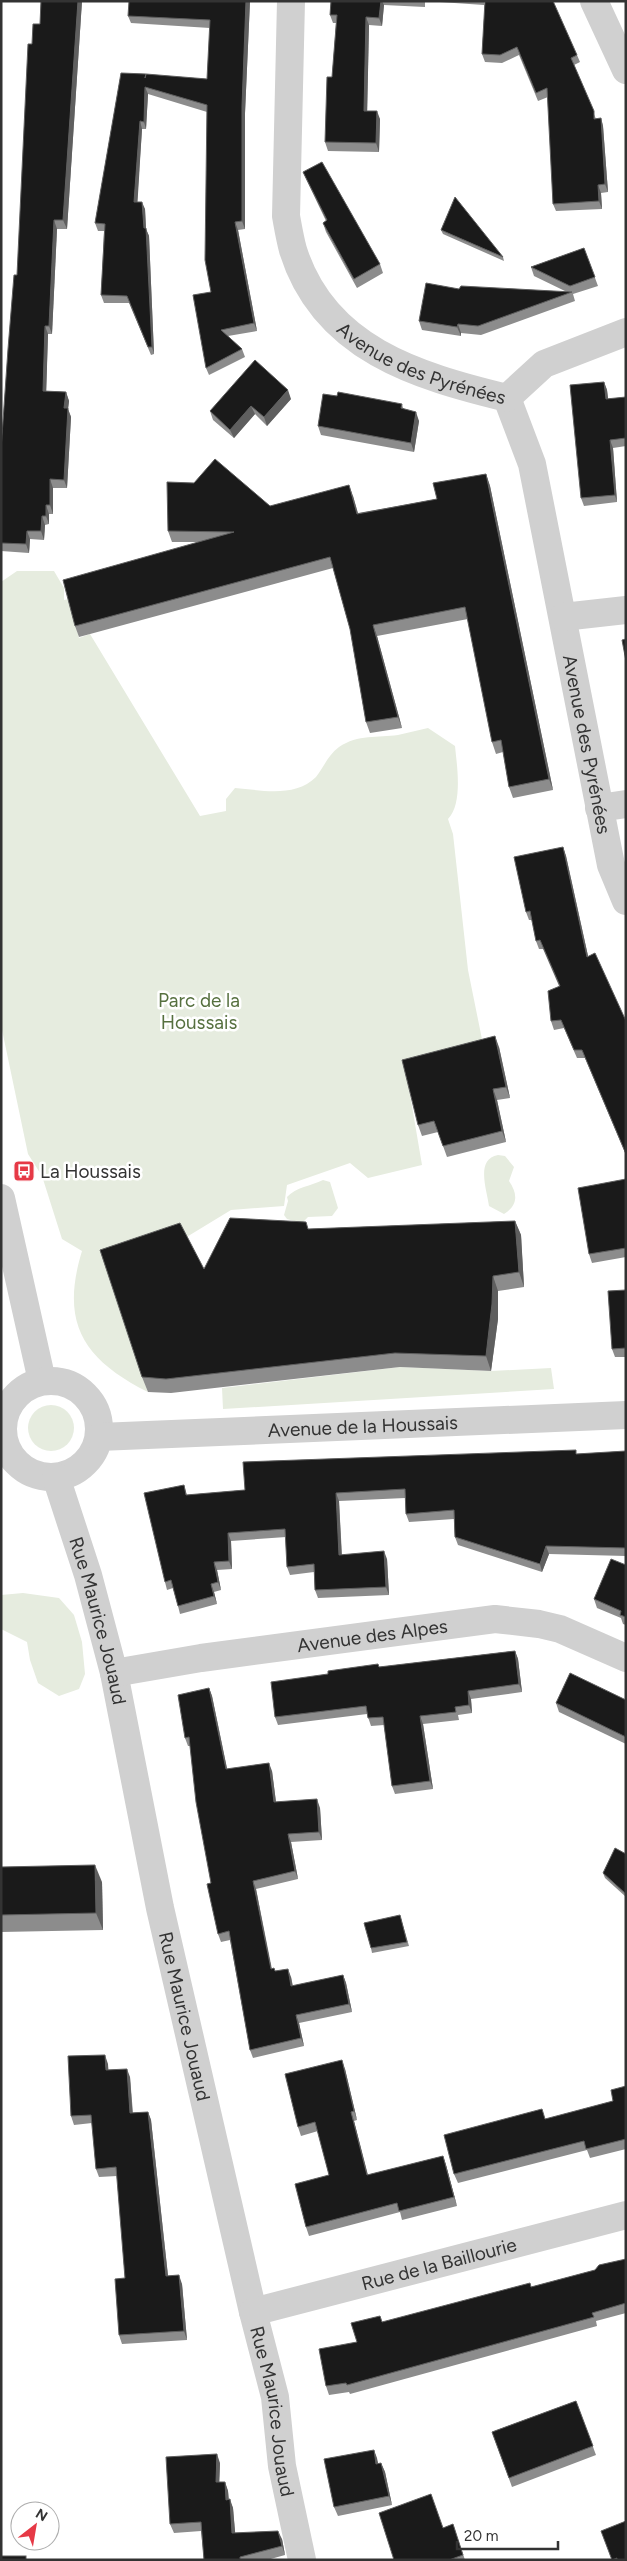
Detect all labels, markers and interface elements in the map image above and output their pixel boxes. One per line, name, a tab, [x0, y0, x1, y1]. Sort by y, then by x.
street label: Avenue des Pyrénées	[333, 317, 508, 409]
street label: Avenue des Pyrénées	[558, 653, 616, 836]
park label: Parc de la Houssais	[158, 989, 240, 1034]
bus stop icon: La Houssais	[12, 1159, 36, 1183]
place label: La Houssais	[40, 1160, 141, 1183]
street label: Avenue de la Houssais	[267, 1411, 459, 1441]
street label: Rue Maurice Jouaud	[65, 1534, 131, 1707]
street label: Avenue des Alpes	[296, 1614, 449, 1657]
street label: Rue Maurice Jouaud	[154, 1929, 216, 2103]
street label: Rue de la Baillourie	[359, 2232, 519, 2295]
street label: Rue Maurice Jouaud	[246, 2324, 300, 2499]
north arrow	[10, 2501, 60, 2551]
text: N	[32, 2505, 50, 2525]
scale bar	[457, 2518, 558, 2550]
text: 20 m	[464, 2527, 498, 2545]

